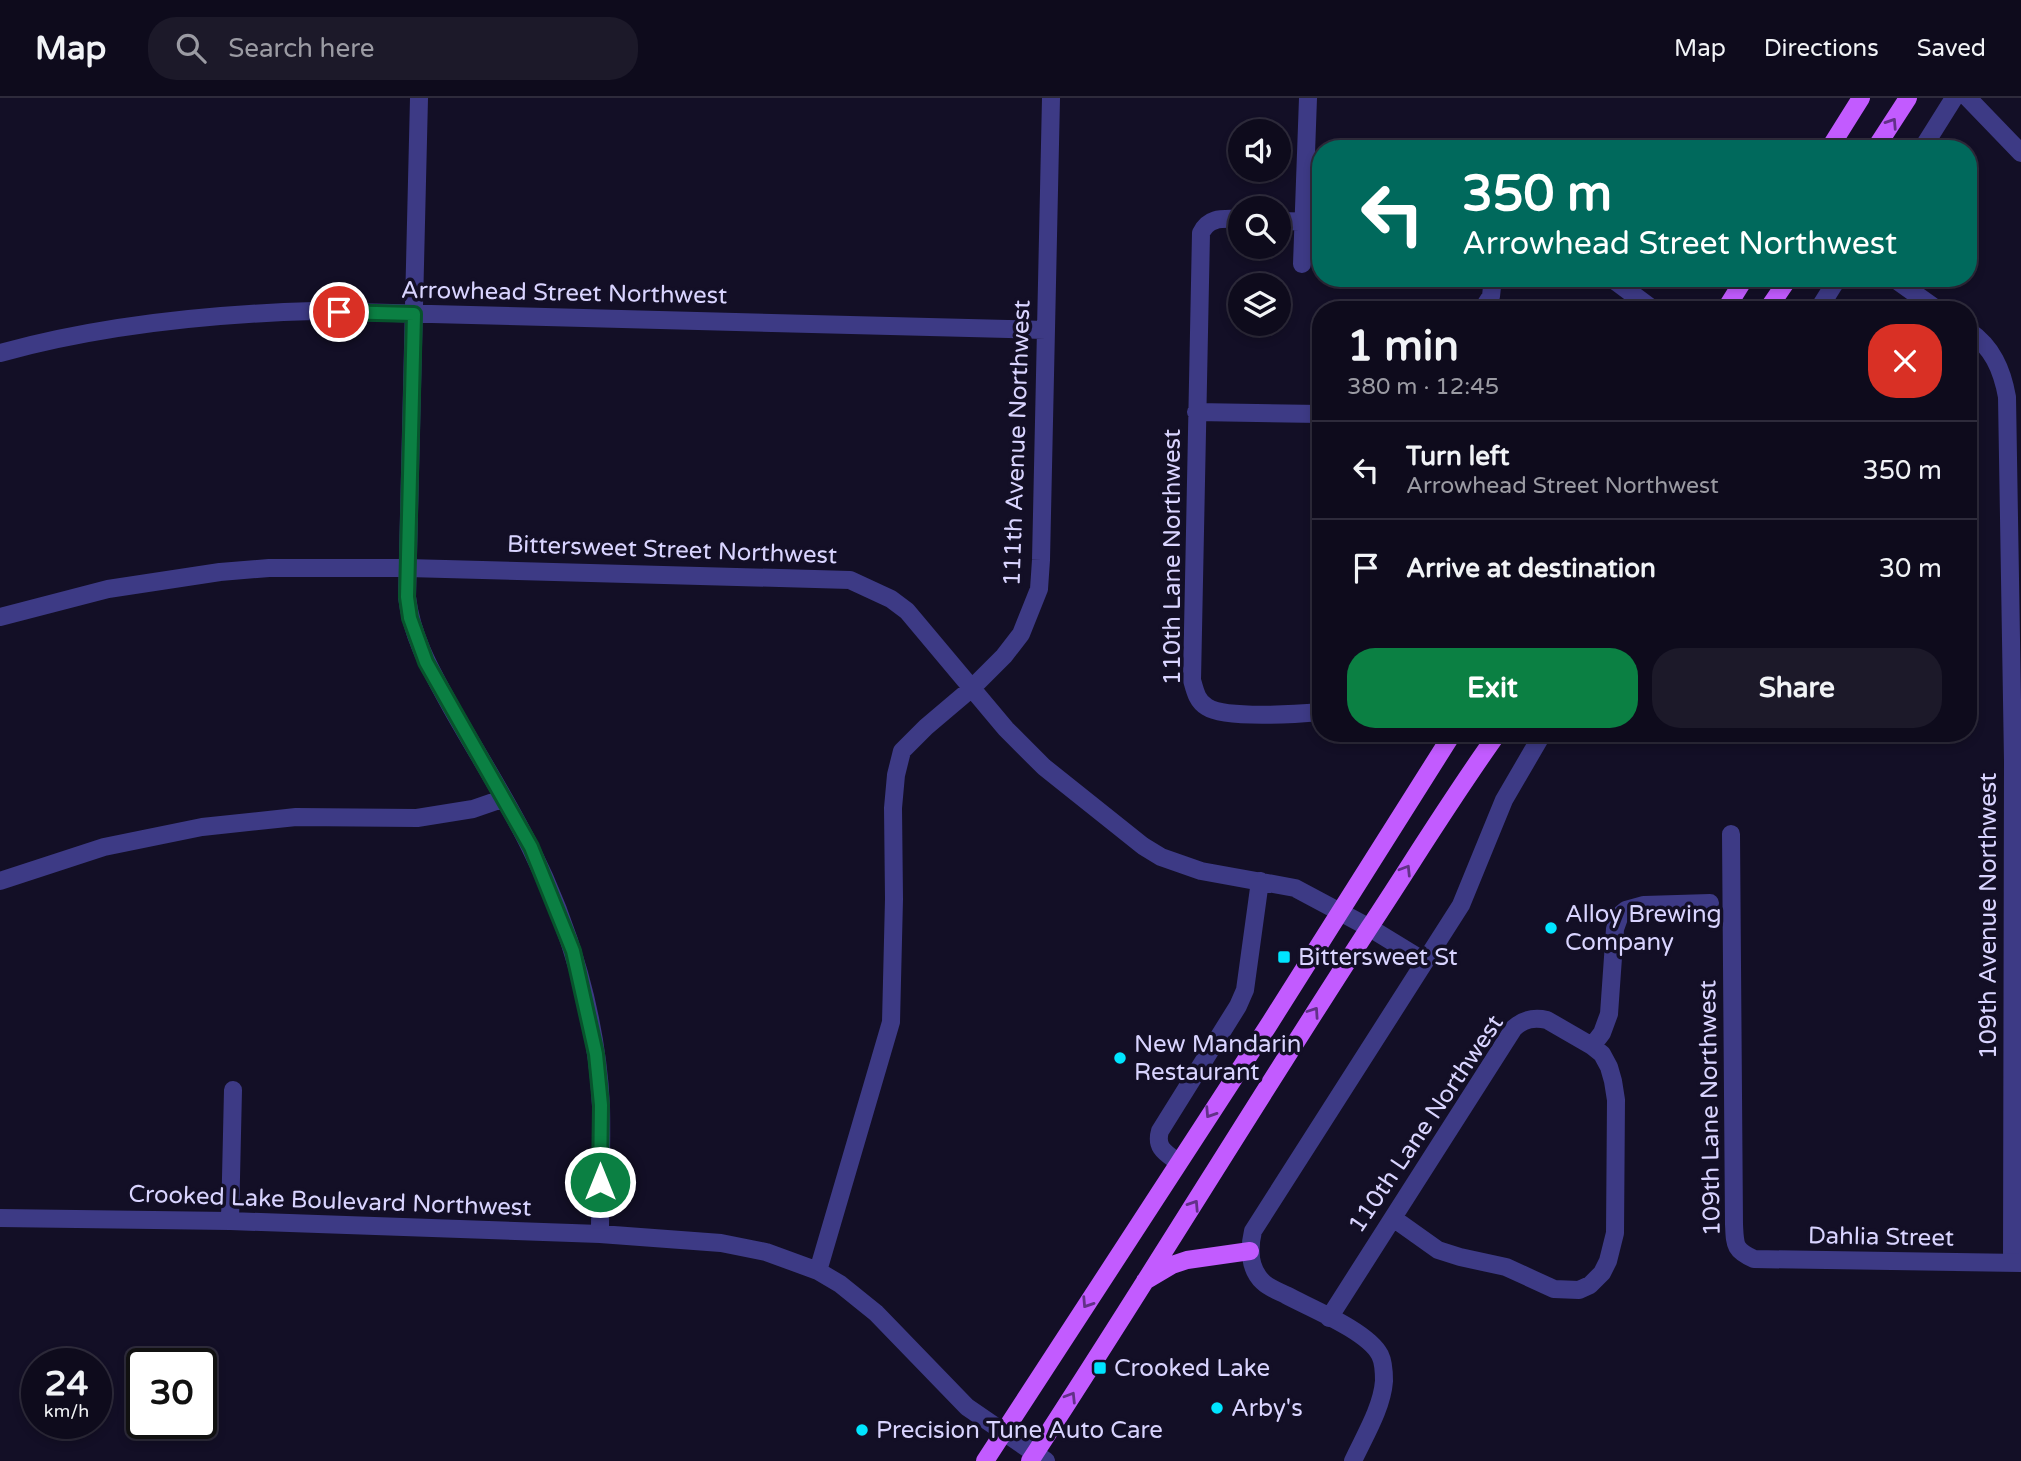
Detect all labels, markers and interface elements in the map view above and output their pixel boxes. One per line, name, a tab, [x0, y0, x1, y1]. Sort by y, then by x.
search box	[148, 17, 638, 80]
text: Map	[35, 29, 106, 68]
icon: search	[172, 29, 210, 67]
text: Search here	[228, 33, 374, 64]
text: Map	[1674, 34, 1726, 63]
text: Directions	[1764, 34, 1879, 63]
text: Saved	[1917, 34, 1986, 63]
one-way arrow	[1883, 118, 1896, 131]
map controls	[1228, 119, 1291, 336]
button: sound	[1228, 119, 1291, 182]
text: 350 m	[1462, 165, 1612, 224]
icon: left	[1347, 168, 1438, 259]
button: search	[1228, 196, 1291, 259]
text: Arrowhead Street Northwest	[1462, 225, 1897, 263]
button: layers	[1228, 273, 1291, 336]
street label: Arrowhead Street Northwest	[401, 276, 727, 310]
pin	[309, 282, 369, 342]
icon: arrive	[320, 293, 358, 331]
street label: 111th Avenue Northwest	[998, 299, 1036, 587]
text: 1 min	[1347, 321, 1459, 372]
button: close	[1868, 324, 1942, 398]
text: 380 m · 12:45	[1347, 373, 1499, 401]
street label: 110th Lane Northwest	[1158, 429, 1187, 685]
text: Turn left	[1406, 441, 1509, 472]
icon: left	[1347, 451, 1385, 489]
text: 350 m	[1862, 455, 1942, 486]
text: Arrowhead Street Northwest	[1406, 472, 1719, 500]
street label: Bittersweet Street Northwest	[506, 530, 838, 570]
icon: arrive	[1347, 549, 1385, 587]
text: Arrive at destination	[1406, 553, 1656, 584]
text: 30 m	[1879, 553, 1942, 584]
button: Exit	[1347, 648, 1638, 728]
button: Share	[1652, 648, 1942, 728]
street label: 109th Avenue Northwest	[1974, 773, 2003, 1059]
one-way arrow	[1398, 865, 1411, 878]
place label: Alloy Brewing Company	[1565, 900, 1722, 957]
marker: Alloy Brewing Company	[1543, 920, 1559, 936]
place label: Bittersweet St	[1298, 943, 1458, 972]
marker: Bittersweet St	[1276, 949, 1292, 965]
street label: 109th Lane Northwest	[1693, 980, 1727, 1236]
one-way arrow	[1305, 1007, 1318, 1020]
street label: 110th Lane Northwest	[1342, 1010, 1510, 1238]
place label: New Mandarin Restaurant	[1134, 1030, 1301, 1087]
marker: New Mandarin Restaurant	[1112, 1050, 1128, 1066]
one-way arrow	[1206, 1105, 1219, 1118]
position arrow	[563, 1145, 637, 1219]
street label: Crooked Lake Boulevard Northwest	[128, 1179, 532, 1223]
one-way arrow	[1185, 1200, 1198, 1213]
street label: Dahlia Street	[1808, 1221, 1954, 1253]
one-way arrow	[1082, 1295, 1095, 1308]
speed limit sign: 30	[126, 1348, 217, 1439]
place label: Crooked Lake	[1114, 1354, 1270, 1383]
marker: Crooked Lake	[1092, 1360, 1108, 1376]
text: 24	[45, 1363, 88, 1405]
one-way arrow	[1062, 1391, 1075, 1404]
place label: Arby's	[1231, 1394, 1303, 1423]
text: km/h	[44, 1400, 89, 1422]
marker: Arby's	[1209, 1400, 1225, 1416]
place label: Precision Tune Auto Care	[876, 1416, 1163, 1445]
marker: Precision Tune Auto Care	[854, 1422, 870, 1438]

